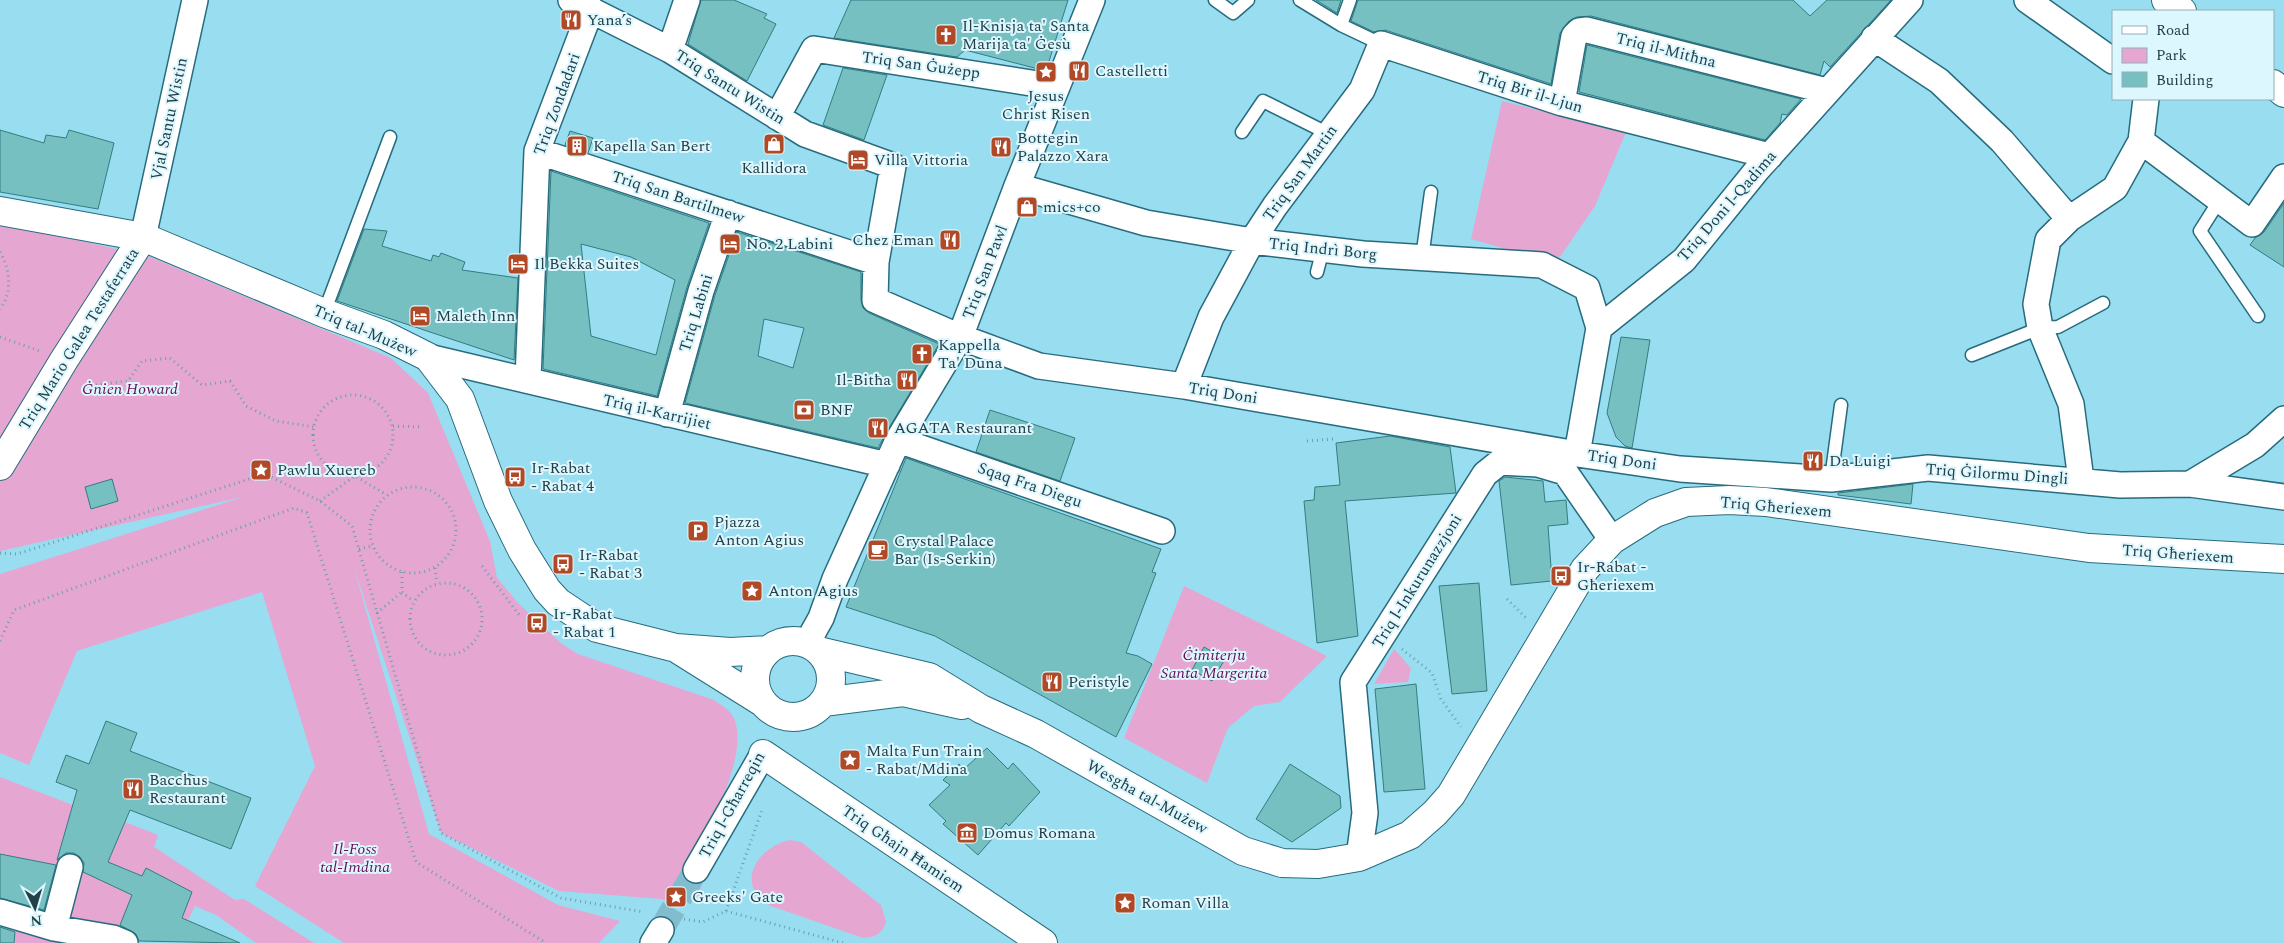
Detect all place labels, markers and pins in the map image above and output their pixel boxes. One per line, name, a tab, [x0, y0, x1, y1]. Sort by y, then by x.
restaurant icon: Yana’s	[559, 8, 583, 32]
place label: Yana’s	[587, 8, 632, 32]
place label: Il-Knisja ta' Santa Marija ta' Ġesù	[962, 14, 1090, 56]
church icon: Il-Knisja ta' Santa Marija ta' Ġesù	[934, 23, 958, 47]
restaurant icon: Castelletti	[1067, 59, 1091, 83]
place label: Castelletti	[1095, 59, 1168, 83]
place icon: Jesus Christ Risen	[1034, 60, 1058, 84]
place label: Jesus Christ Risen	[1002, 84, 1090, 126]
place label: Bottegin Palazzo Xara	[1017, 126, 1109, 168]
shop icon: Kallidora	[762, 132, 786, 156]
building icon: Kapella San Bert	[565, 134, 589, 158]
place label: Kapella San Bert	[593, 134, 711, 158]
restaurant icon: Bottegin Palazzo Xara	[989, 135, 1013, 159]
hotel icon: Villa Vittoria	[846, 148, 870, 172]
place label: Villa Vittoria	[874, 148, 968, 172]
place label: Kallidora	[741, 156, 807, 180]
shop icon: mics+co	[1015, 195, 1039, 219]
place label: mics+co	[1043, 195, 1101, 219]
place label: Chez Eman	[852, 228, 934, 252]
restaurant icon: Chez Eman	[938, 228, 962, 252]
hotel icon: No. 2 Labini	[718, 232, 742, 256]
place label: No. 2 Labini	[746, 232, 833, 256]
hotel icon: Il Bekka Suites	[506, 252, 530, 276]
place label: Il Bekka Suites	[534, 252, 639, 276]
hotel icon: Maleth Inn	[408, 304, 432, 328]
place label: Maleth Inn	[436, 304, 515, 328]
place label: Kappella Ta' Duna	[938, 333, 1003, 375]
church icon: Kappella Ta' Duna	[910, 342, 934, 366]
place label: Il-Bitħa	[836, 368, 891, 392]
restaurant icon: Il-Bitħa	[895, 368, 919, 392]
bank icon: BNF	[792, 398, 816, 422]
place label: BNF	[820, 398, 853, 422]
restaurant icon: AGATA Restaurant	[866, 416, 890, 440]
place label: AGATA Restaurant	[894, 416, 1032, 440]
restaurant icon: Da Luigi	[1801, 449, 1825, 473]
place label: Da Luigi	[1829, 449, 1891, 473]
place label: Ir-Rabat - Rabat 4	[531, 456, 594, 498]
place icon: Pawlu Xuereb	[249, 458, 273, 482]
place label: Pawlu Xuereb	[277, 458, 376, 482]
bus stop icon: Ir-Rabat - Rabat 4	[503, 465, 527, 489]
place label: Pjazza Anton Agius	[714, 510, 804, 552]
parking icon: Pjazza Anton Agius	[686, 519, 710, 543]
place label: Crystal Palace Bar (Is-Serkin)	[894, 529, 996, 571]
cafe icon: Crystal Palace Bar (Is-Serkin)	[866, 538, 890, 562]
place label: Ir-Rabat - Rabat 3	[579, 543, 642, 585]
bus stop icon: Ir-Rabat - Rabat 3	[551, 552, 575, 576]
place label: Ir-Rabat - Għeriexem	[1577, 555, 1655, 597]
bus stop icon: Ir-Rabat - Għeriexem	[1549, 564, 1573, 588]
place icon: Anton Agius	[740, 579, 764, 603]
place label: Anton Agius	[768, 579, 858, 603]
place label: Ir-Rabat - Rabat 1	[553, 602, 616, 644]
bus stop icon: Ir-Rabat - Rabat 1	[525, 611, 549, 635]
restaurant icon: Peristyle	[1040, 670, 1064, 694]
place label: Peristyle	[1068, 670, 1130, 694]
place label: Malta Fun Train - Rabat/Mdina	[866, 739, 982, 781]
place icon: Malta Fun Train - Rabat/Mdina	[838, 748, 862, 772]
place label: Bacchus Restaurant	[149, 768, 226, 810]
restaurant icon: Bacchus Restaurant	[121, 777, 145, 801]
museum icon: Domus Romana	[955, 821, 979, 845]
place label: Domus Romana	[983, 821, 1096, 845]
place icon: Greeks' Gate	[664, 885, 688, 909]
place label: Greeks' Gate	[692, 885, 783, 909]
place icon: Roman Villa	[1113, 891, 1137, 915]
place label: Roman Villa	[1141, 891, 1229, 915]

